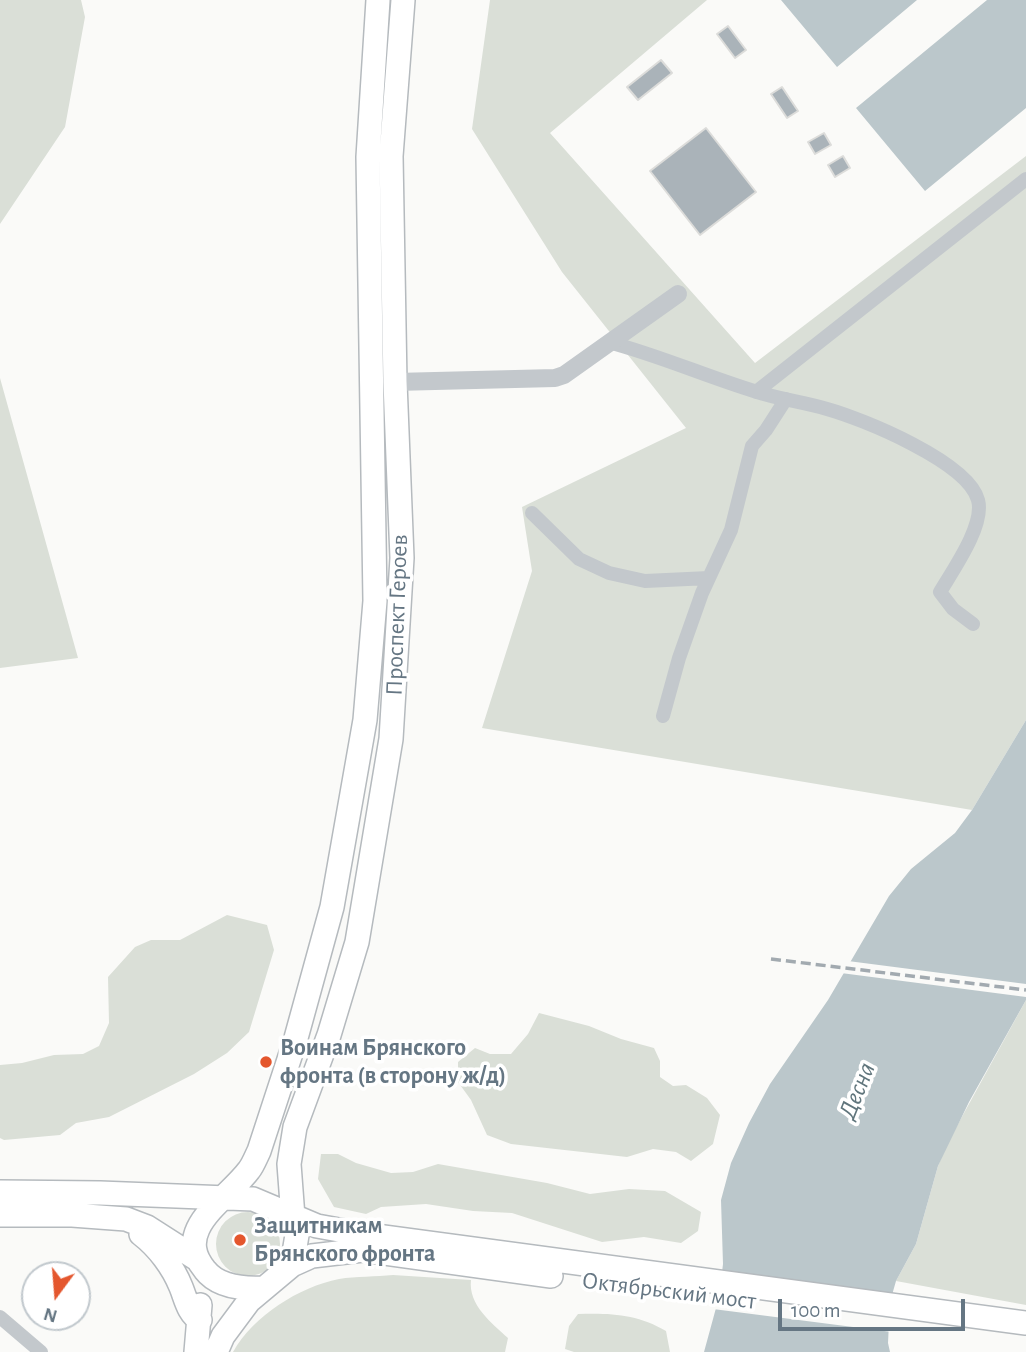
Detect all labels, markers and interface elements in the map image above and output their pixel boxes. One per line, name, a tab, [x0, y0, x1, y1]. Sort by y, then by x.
street label: Проспект Героев	[380, 534, 414, 696]
place label: Воинам Брянского фронта (в сторону ж/д)	[280, 1034, 506, 1090]
marker: Воинам Брянского фронта (в сторону ж/д)	[258, 1054, 274, 1070]
water label: Десна	[832, 1058, 882, 1124]
place label: Защитникам Брянского фронта	[254, 1212, 435, 1268]
marker: Защитникам Брянского фронта	[232, 1232, 248, 1248]
north arrow	[21, 1261, 91, 1331]
street label: Октябрьский мост	[580, 1266, 758, 1316]
scale bar	[781, 1286, 968, 1330]
text: 100 m	[791, 1300, 841, 1321]
text: N	[42, 1304, 60, 1326]

